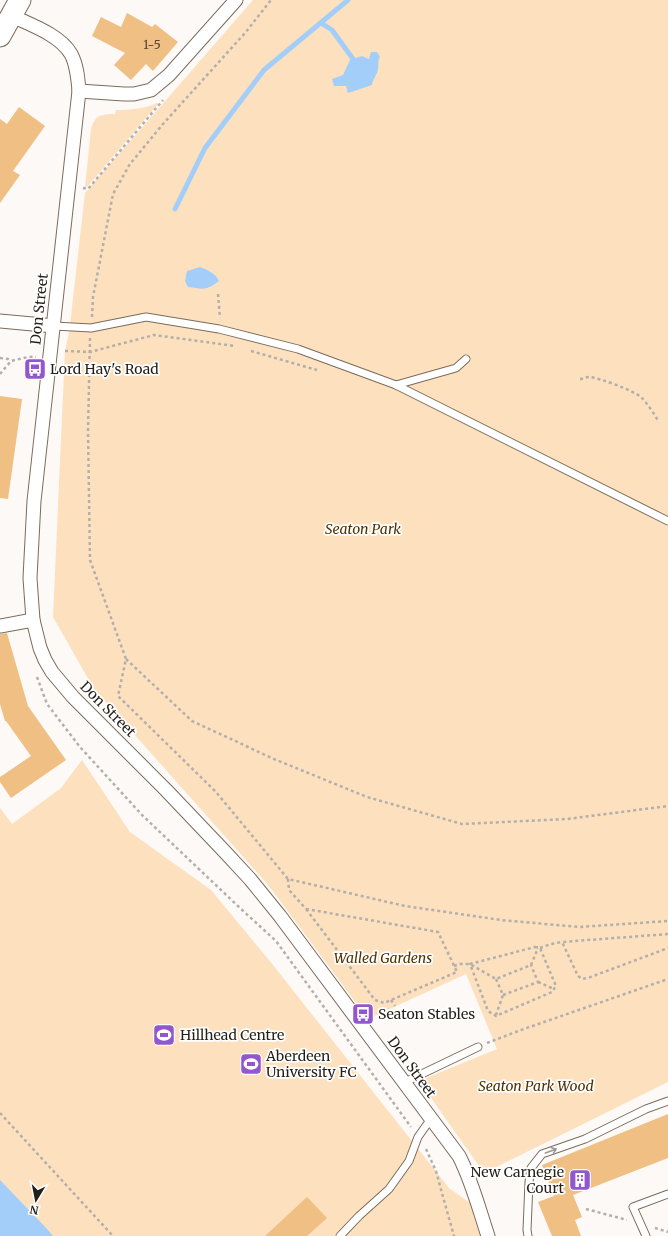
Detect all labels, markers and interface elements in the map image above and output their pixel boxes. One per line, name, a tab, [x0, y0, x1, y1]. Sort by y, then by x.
house number: 1-5	[143, 37, 161, 52]
street label: Don Street	[26, 272, 52, 346]
bus stop icon: Lord Hay's Road	[22, 356, 48, 382]
place label: Lord Hay's Road	[50, 360, 159, 378]
park label: Seaton Park	[325, 520, 401, 538]
street label: Don Street	[76, 677, 140, 741]
park label: Walled Gardens	[334, 949, 432, 967]
bus stop icon: Seaton Stables	[350, 1001, 376, 1027]
place label: Seaton Stables	[378, 1005, 475, 1023]
sports icon: Hillhead Centre	[151, 1022, 177, 1048]
place label: Hillhead Centre	[180, 1026, 284, 1044]
street label: Don Street	[384, 1033, 441, 1102]
place label: Aberdeen University FC	[265, 1047, 357, 1081]
sports icon: Aberdeen University FC	[238, 1051, 264, 1077]
park label: Seaton Park Wood	[478, 1077, 594, 1095]
one-way arrow	[544, 1147, 556, 1155]
place label: New Carnegie Court	[471, 1163, 565, 1197]
building icon: New Carnegie Court	[567, 1167, 593, 1193]
north arrow	[16, 1180, 56, 1220]
text: N	[28, 1202, 40, 1217]

